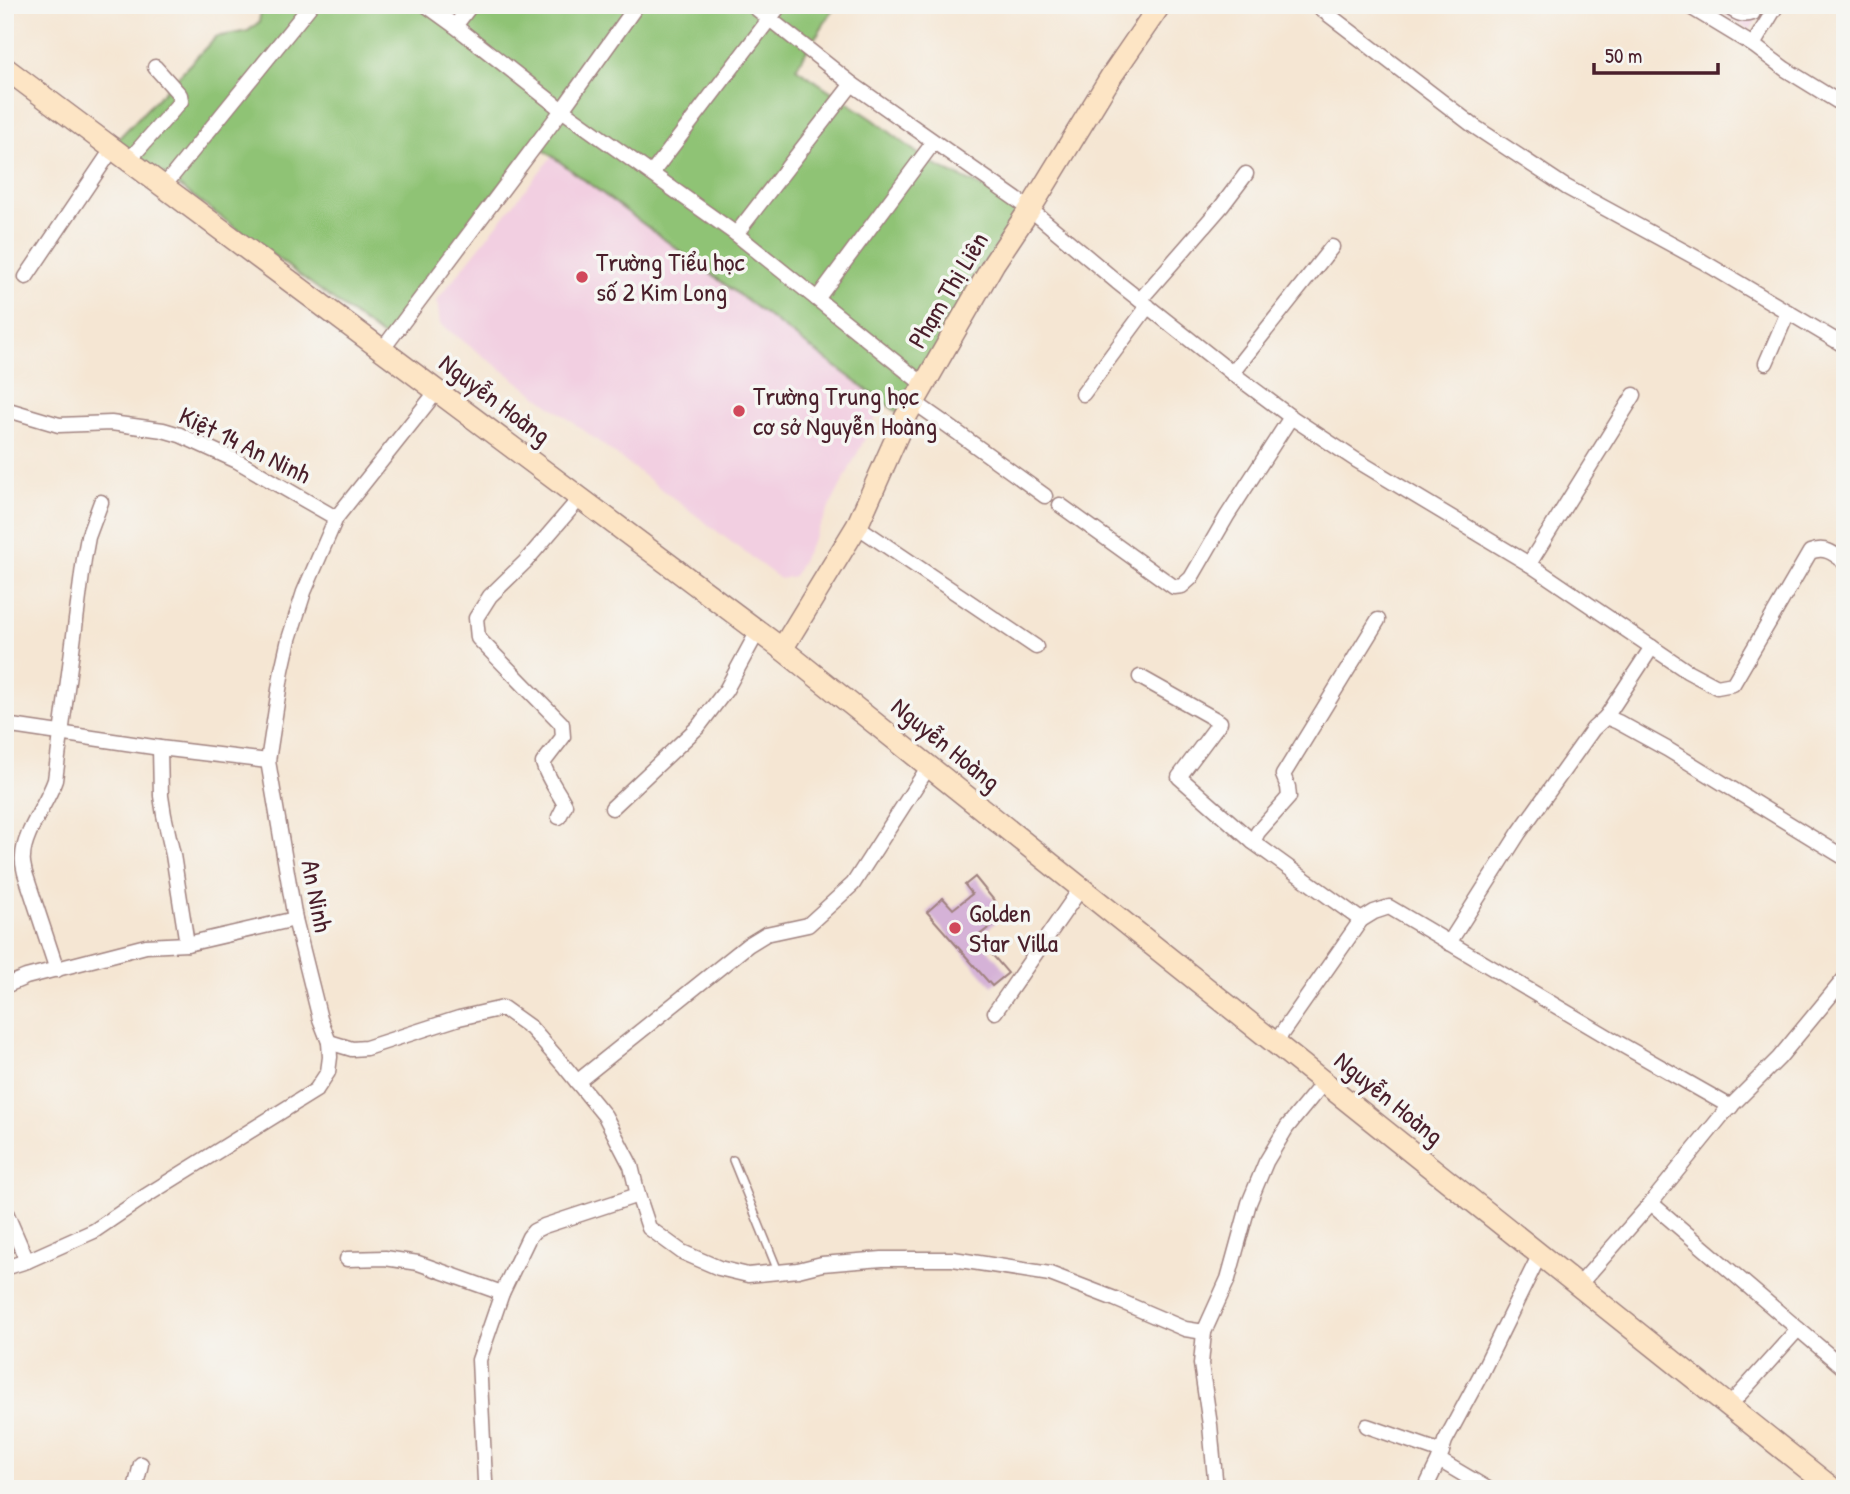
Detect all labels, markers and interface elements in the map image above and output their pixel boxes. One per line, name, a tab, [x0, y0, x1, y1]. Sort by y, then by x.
scale bar	[1594, 32, 1719, 76]
text: 50 m	[1605, 41, 1642, 70]
street label: Phạm Thị Liên	[899, 225, 996, 354]
place label: Trường Tiểu học số 2 Kim Long	[596, 244, 745, 309]
marker: Trường Tiểu học số 2 Kim Long	[574, 269, 590, 285]
street label: Nguyễn Hoàng	[432, 345, 558, 452]
place label: Trường Trung học cơ sở Nguyễn Hoàng	[753, 378, 937, 443]
street label: Kiệt 14 An Ninh	[173, 398, 317, 492]
marker: Trường Trung học cơ sở Nguyễn Hoàng	[731, 403, 747, 419]
street label: Nguyễn Hoàng	[884, 689, 1008, 798]
street label: An Ninh	[293, 857, 342, 935]
place label: Golden Star Villa	[969, 895, 1058, 960]
marker: Golden Star Villa	[947, 920, 963, 936]
street label: Nguyễn Hoàng	[1327, 1043, 1451, 1152]

